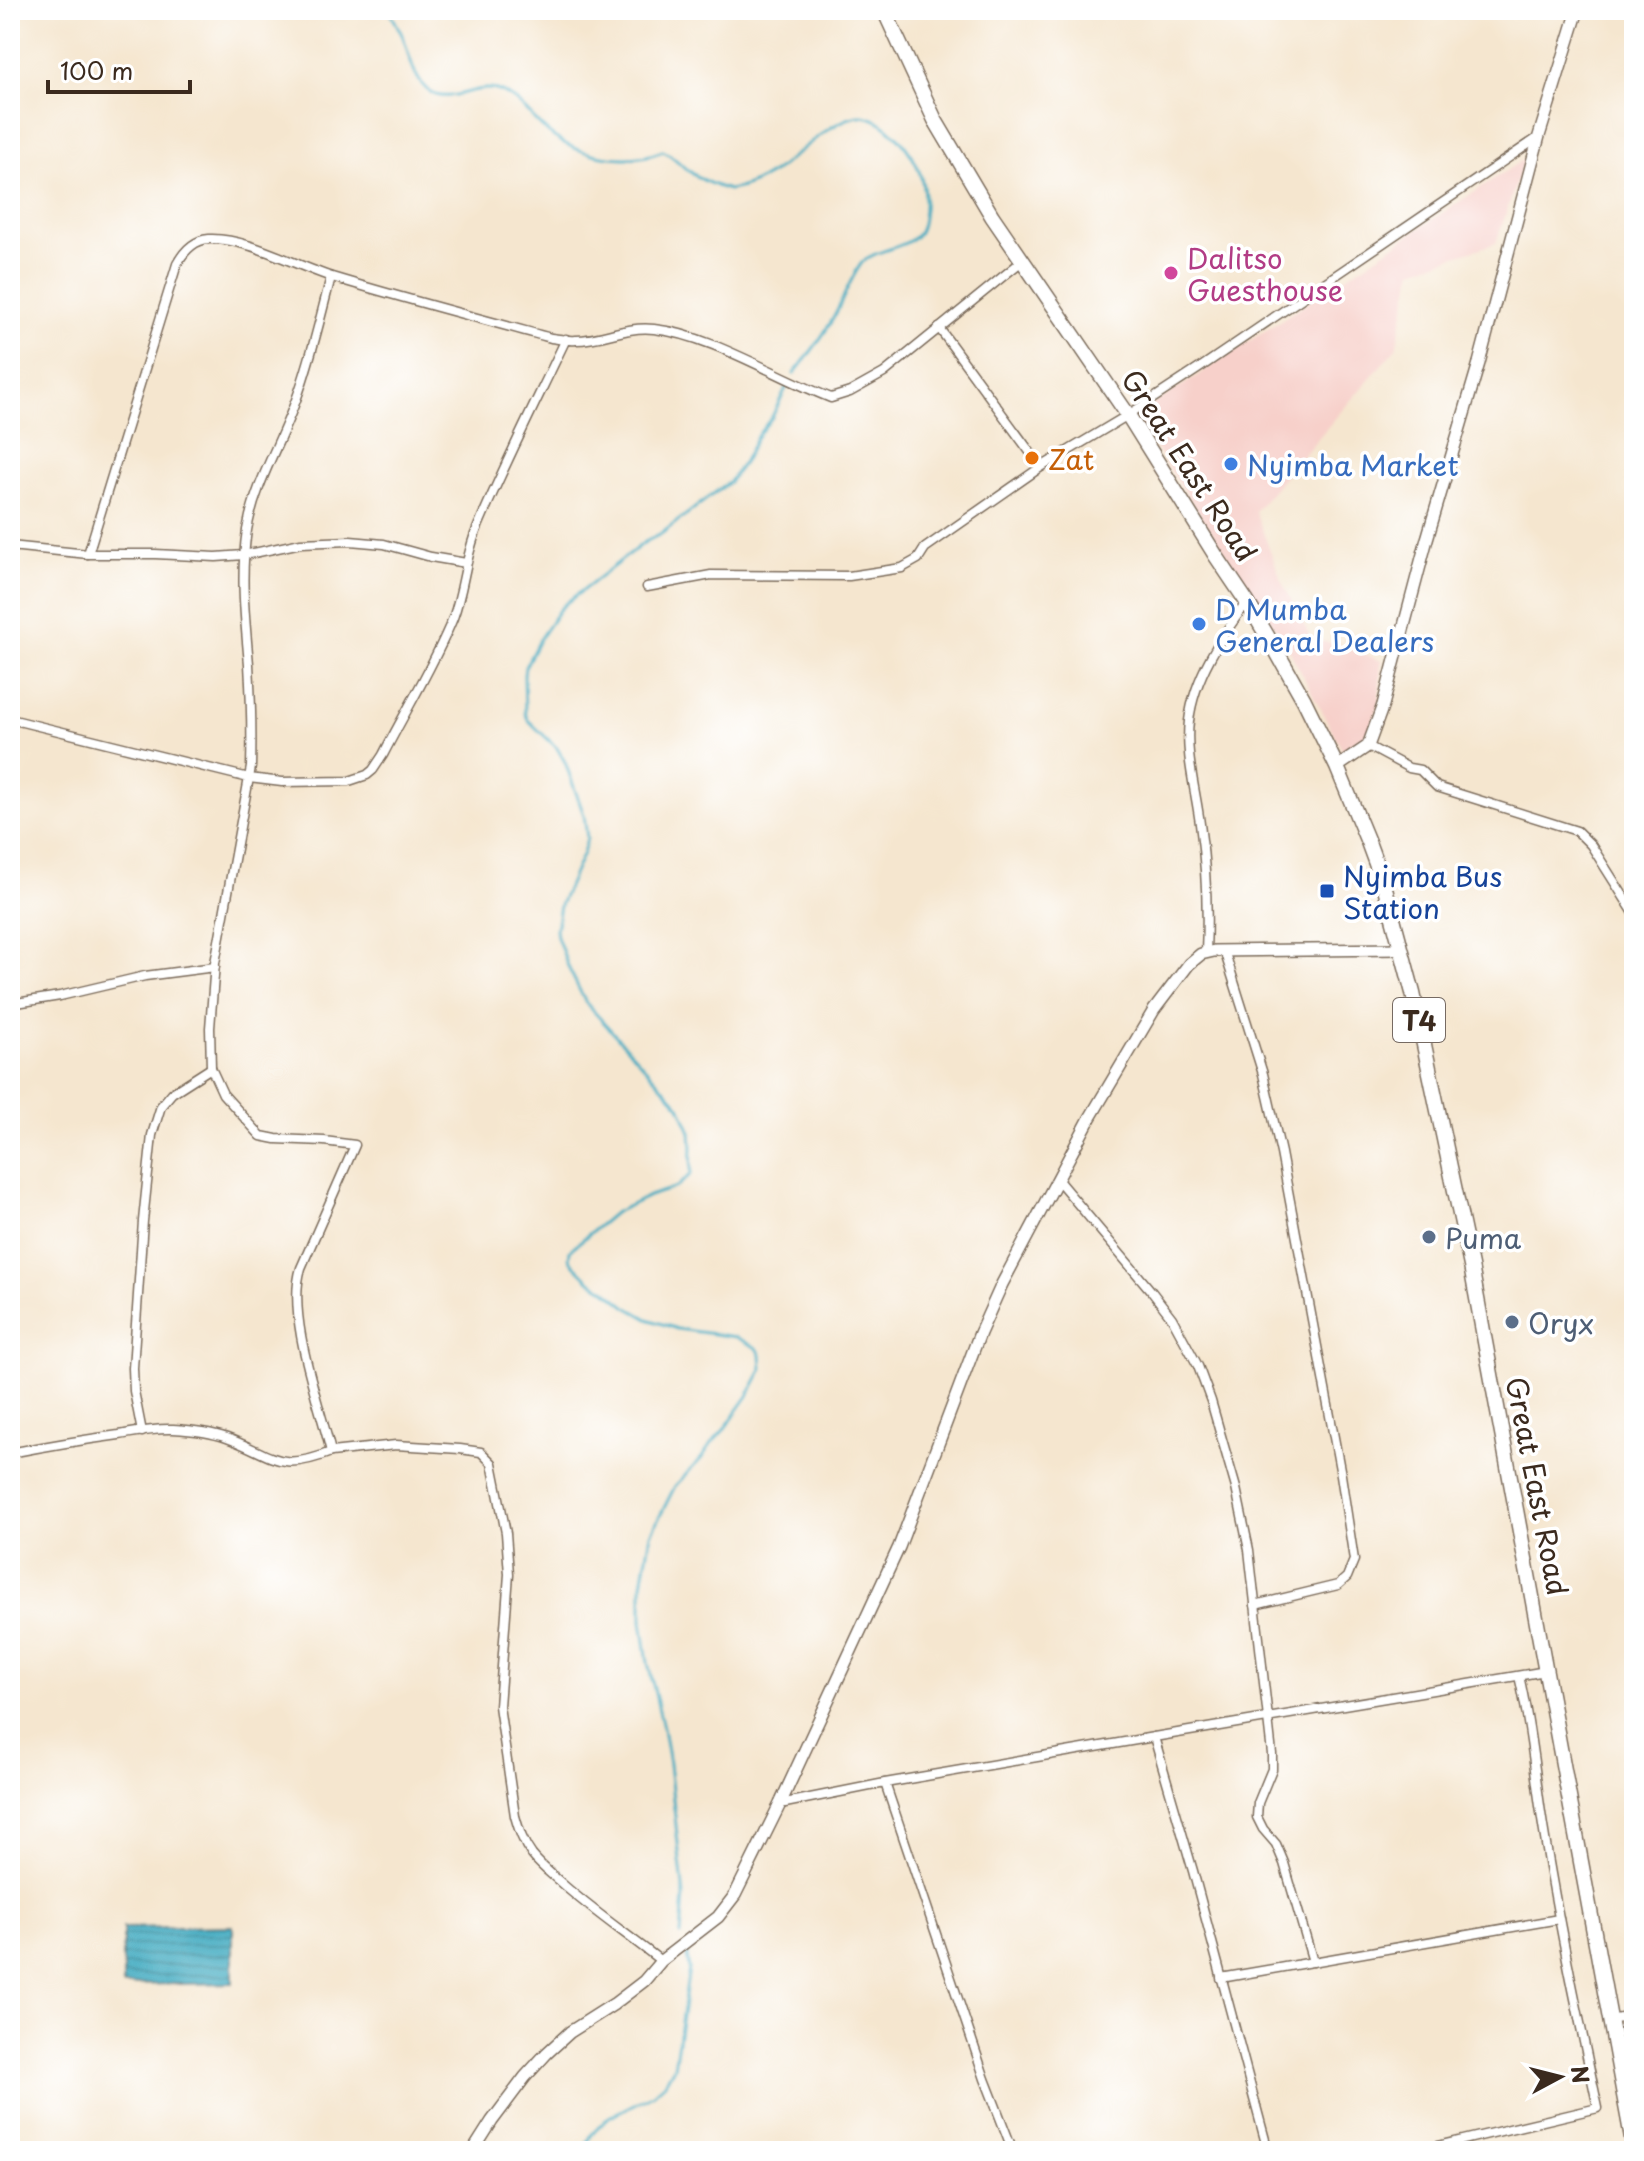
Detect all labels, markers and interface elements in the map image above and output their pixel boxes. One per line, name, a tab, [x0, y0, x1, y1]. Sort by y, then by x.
scale bar	[48, 44, 190, 94]
text: 100 m	[60, 52, 133, 88]
place label: Dalitso Guesthouse	[1187, 236, 1343, 311]
marker: Dalitso Guesthouse	[1162, 264, 1180, 282]
street label: Great East Road	[1112, 360, 1268, 570]
place label: Zat	[1048, 437, 1095, 480]
place label: Nyimba Market	[1247, 443, 1459, 486]
marker: Zat	[1023, 449, 1041, 467]
marker: Nyimba Market	[1222, 455, 1240, 473]
place label: D Mumba General Dealers	[1215, 587, 1434, 662]
marker: D Mumba General Dealers	[1190, 615, 1208, 633]
place label: Nyimba Bus Station	[1343, 854, 1502, 929]
marker: Nyimba Bus Station	[1318, 882, 1336, 900]
road number: T4	[1393, 998, 1445, 1042]
place label: Puma	[1445, 1216, 1522, 1259]
marker: Puma	[1420, 1228, 1438, 1246]
place label: Oryx	[1528, 1301, 1594, 1344]
marker: Oryx	[1503, 1313, 1521, 1331]
street label: Great East Road	[1496, 1373, 1580, 1599]
north arrow	[1520, 2037, 1600, 2117]
text: N	[1564, 2064, 1599, 2085]

